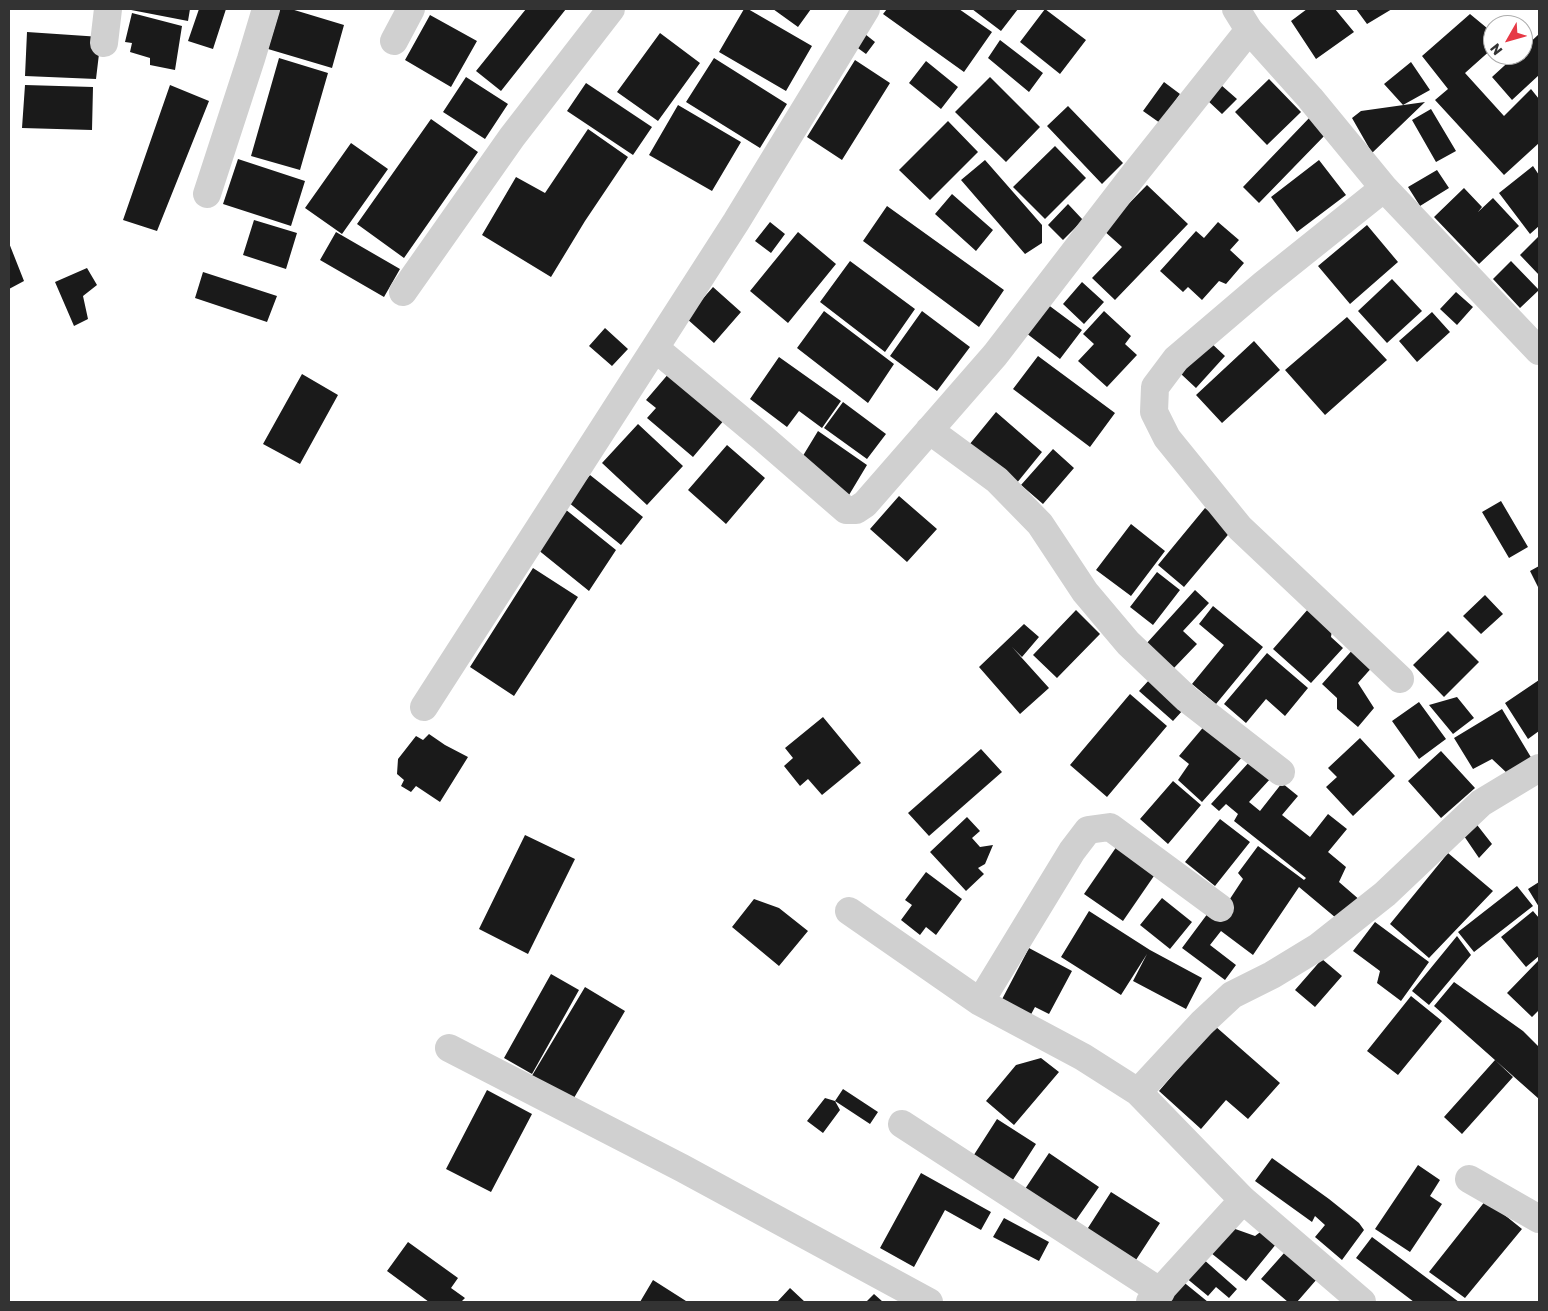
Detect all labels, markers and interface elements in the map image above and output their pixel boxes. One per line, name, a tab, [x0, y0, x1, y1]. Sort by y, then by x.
north arrow	[1483, 15, 1533, 65]
text: N	[1487, 40, 1506, 58]

